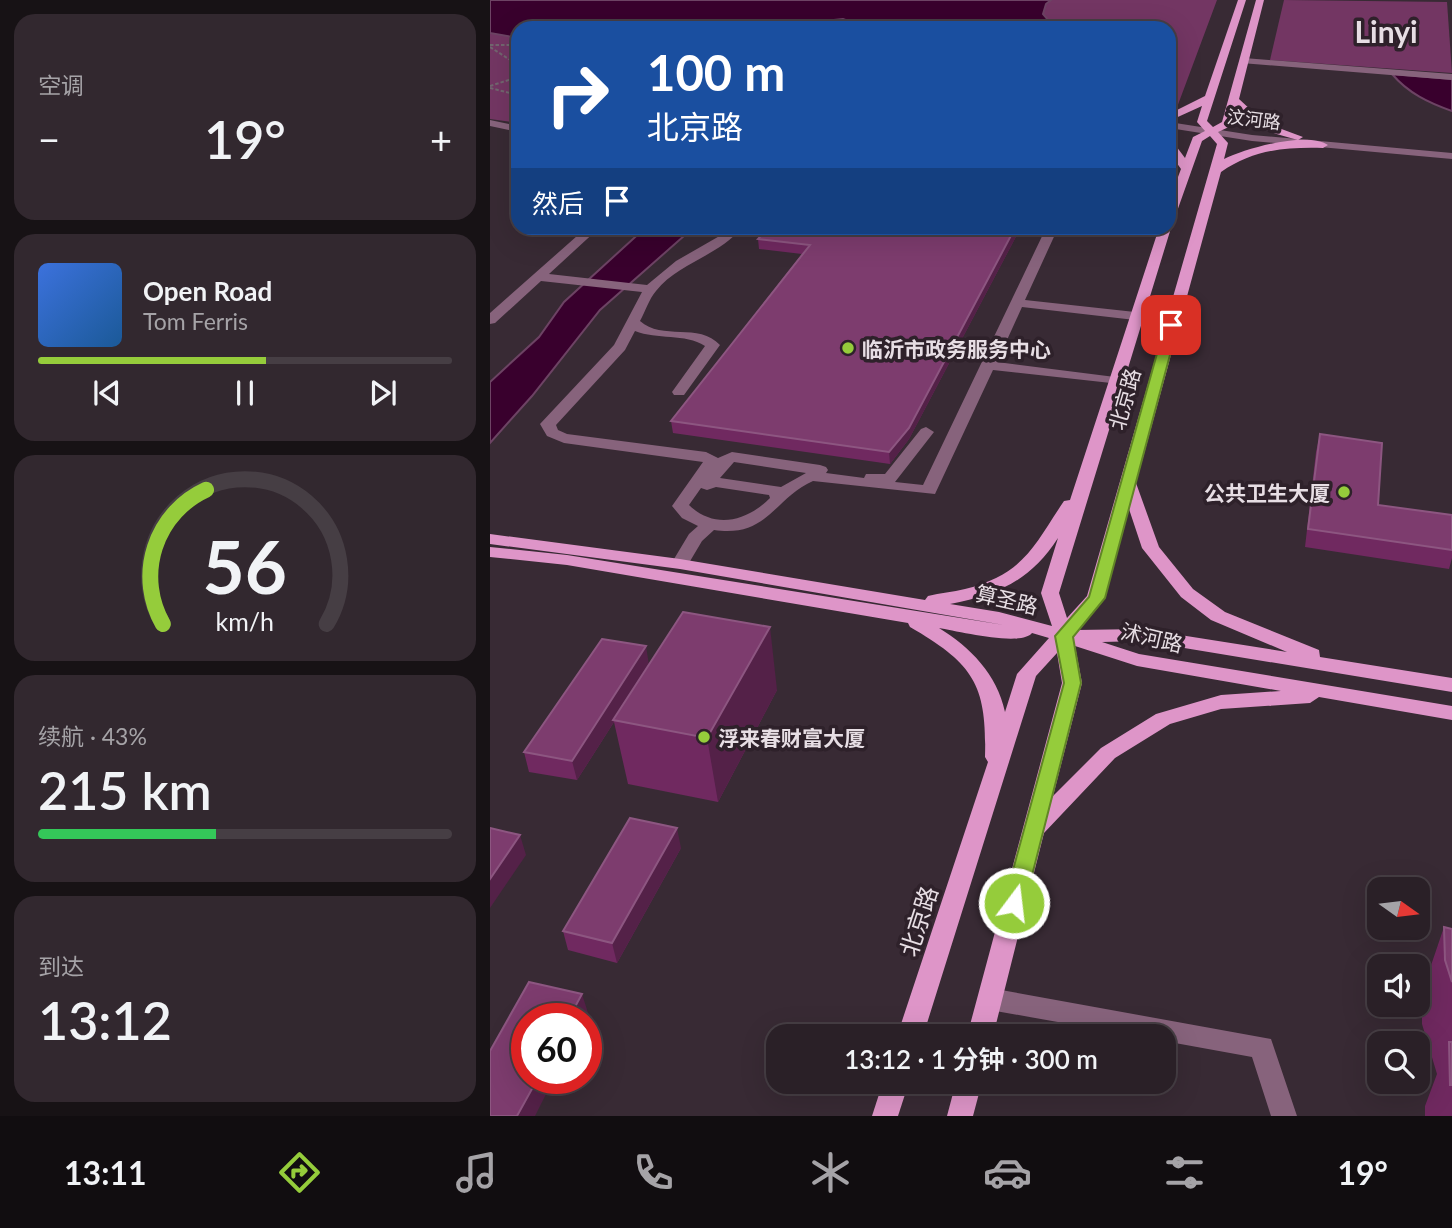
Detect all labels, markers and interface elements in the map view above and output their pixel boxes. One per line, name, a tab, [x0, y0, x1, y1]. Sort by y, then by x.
district label: Linyi	[1354, 13, 1418, 49]
text: 100 m	[647, 43, 785, 101]
icon: right	[532, 49, 623, 140]
text: 空调	[38, 71, 84, 99]
street label: 汶河路	[1226, 105, 1282, 133]
text: 北京路	[647, 107, 743, 146]
text: 19°	[204, 108, 286, 170]
text: −	[38, 116, 60, 162]
text: +	[430, 116, 452, 162]
icon: arrive	[598, 182, 636, 220]
text: 然后	[532, 187, 584, 219]
text: Open Road	[143, 275, 272, 307]
pin	[1141, 295, 1201, 355]
icon: arrive	[1152, 306, 1190, 344]
text: Tom Ferris	[143, 307, 248, 335]
place label: 临沂市政务服务中心	[862, 336, 1051, 361]
marker: 临沂市政务服务中心	[840, 340, 856, 356]
street label: 北京路	[1103, 365, 1145, 433]
icon: previous	[88, 374, 126, 412]
icon: pause	[226, 374, 264, 412]
icon: next	[364, 374, 402, 412]
place label: 公共卫生大厦	[1204, 480, 1330, 505]
marker: 公共卫生大厦	[1336, 484, 1352, 500]
text: 56	[203, 522, 287, 610]
street label: 算圣路	[973, 580, 1041, 618]
text: km/h	[216, 606, 274, 636]
street label: 沭河路	[1118, 618, 1186, 656]
text: 续航 · 43%	[38, 722, 147, 750]
place label: 浮来春财富大厦	[718, 725, 865, 750]
marker: 浮来春财富大厦	[696, 729, 712, 745]
text: 215 km	[38, 759, 212, 821]
position arrow	[977, 866, 1051, 940]
north arrow	[1367, 877, 1430, 940]
map controls	[1367, 877, 1430, 1094]
street label: 北京路	[893, 882, 943, 960]
text: 到达	[38, 952, 84, 980]
button: sound	[1367, 954, 1430, 1017]
text: 13:12	[38, 989, 172, 1051]
speed limit sign: 60	[511, 1003, 602, 1094]
button: search	[1367, 1031, 1430, 1094]
text: 13:12 · 1 分钟 · 300 m	[844, 1043, 1098, 1075]
icon: directions	[275, 1148, 324, 1197]
icon: music	[452, 1148, 501, 1197]
icon: phone	[629, 1148, 678, 1197]
icon: climate	[806, 1148, 855, 1197]
icon: car	[983, 1148, 1032, 1197]
icon: filters	[1160, 1148, 1209, 1197]
text: 13:11	[64, 1153, 147, 1192]
text: 19°	[1337, 1153, 1388, 1192]

